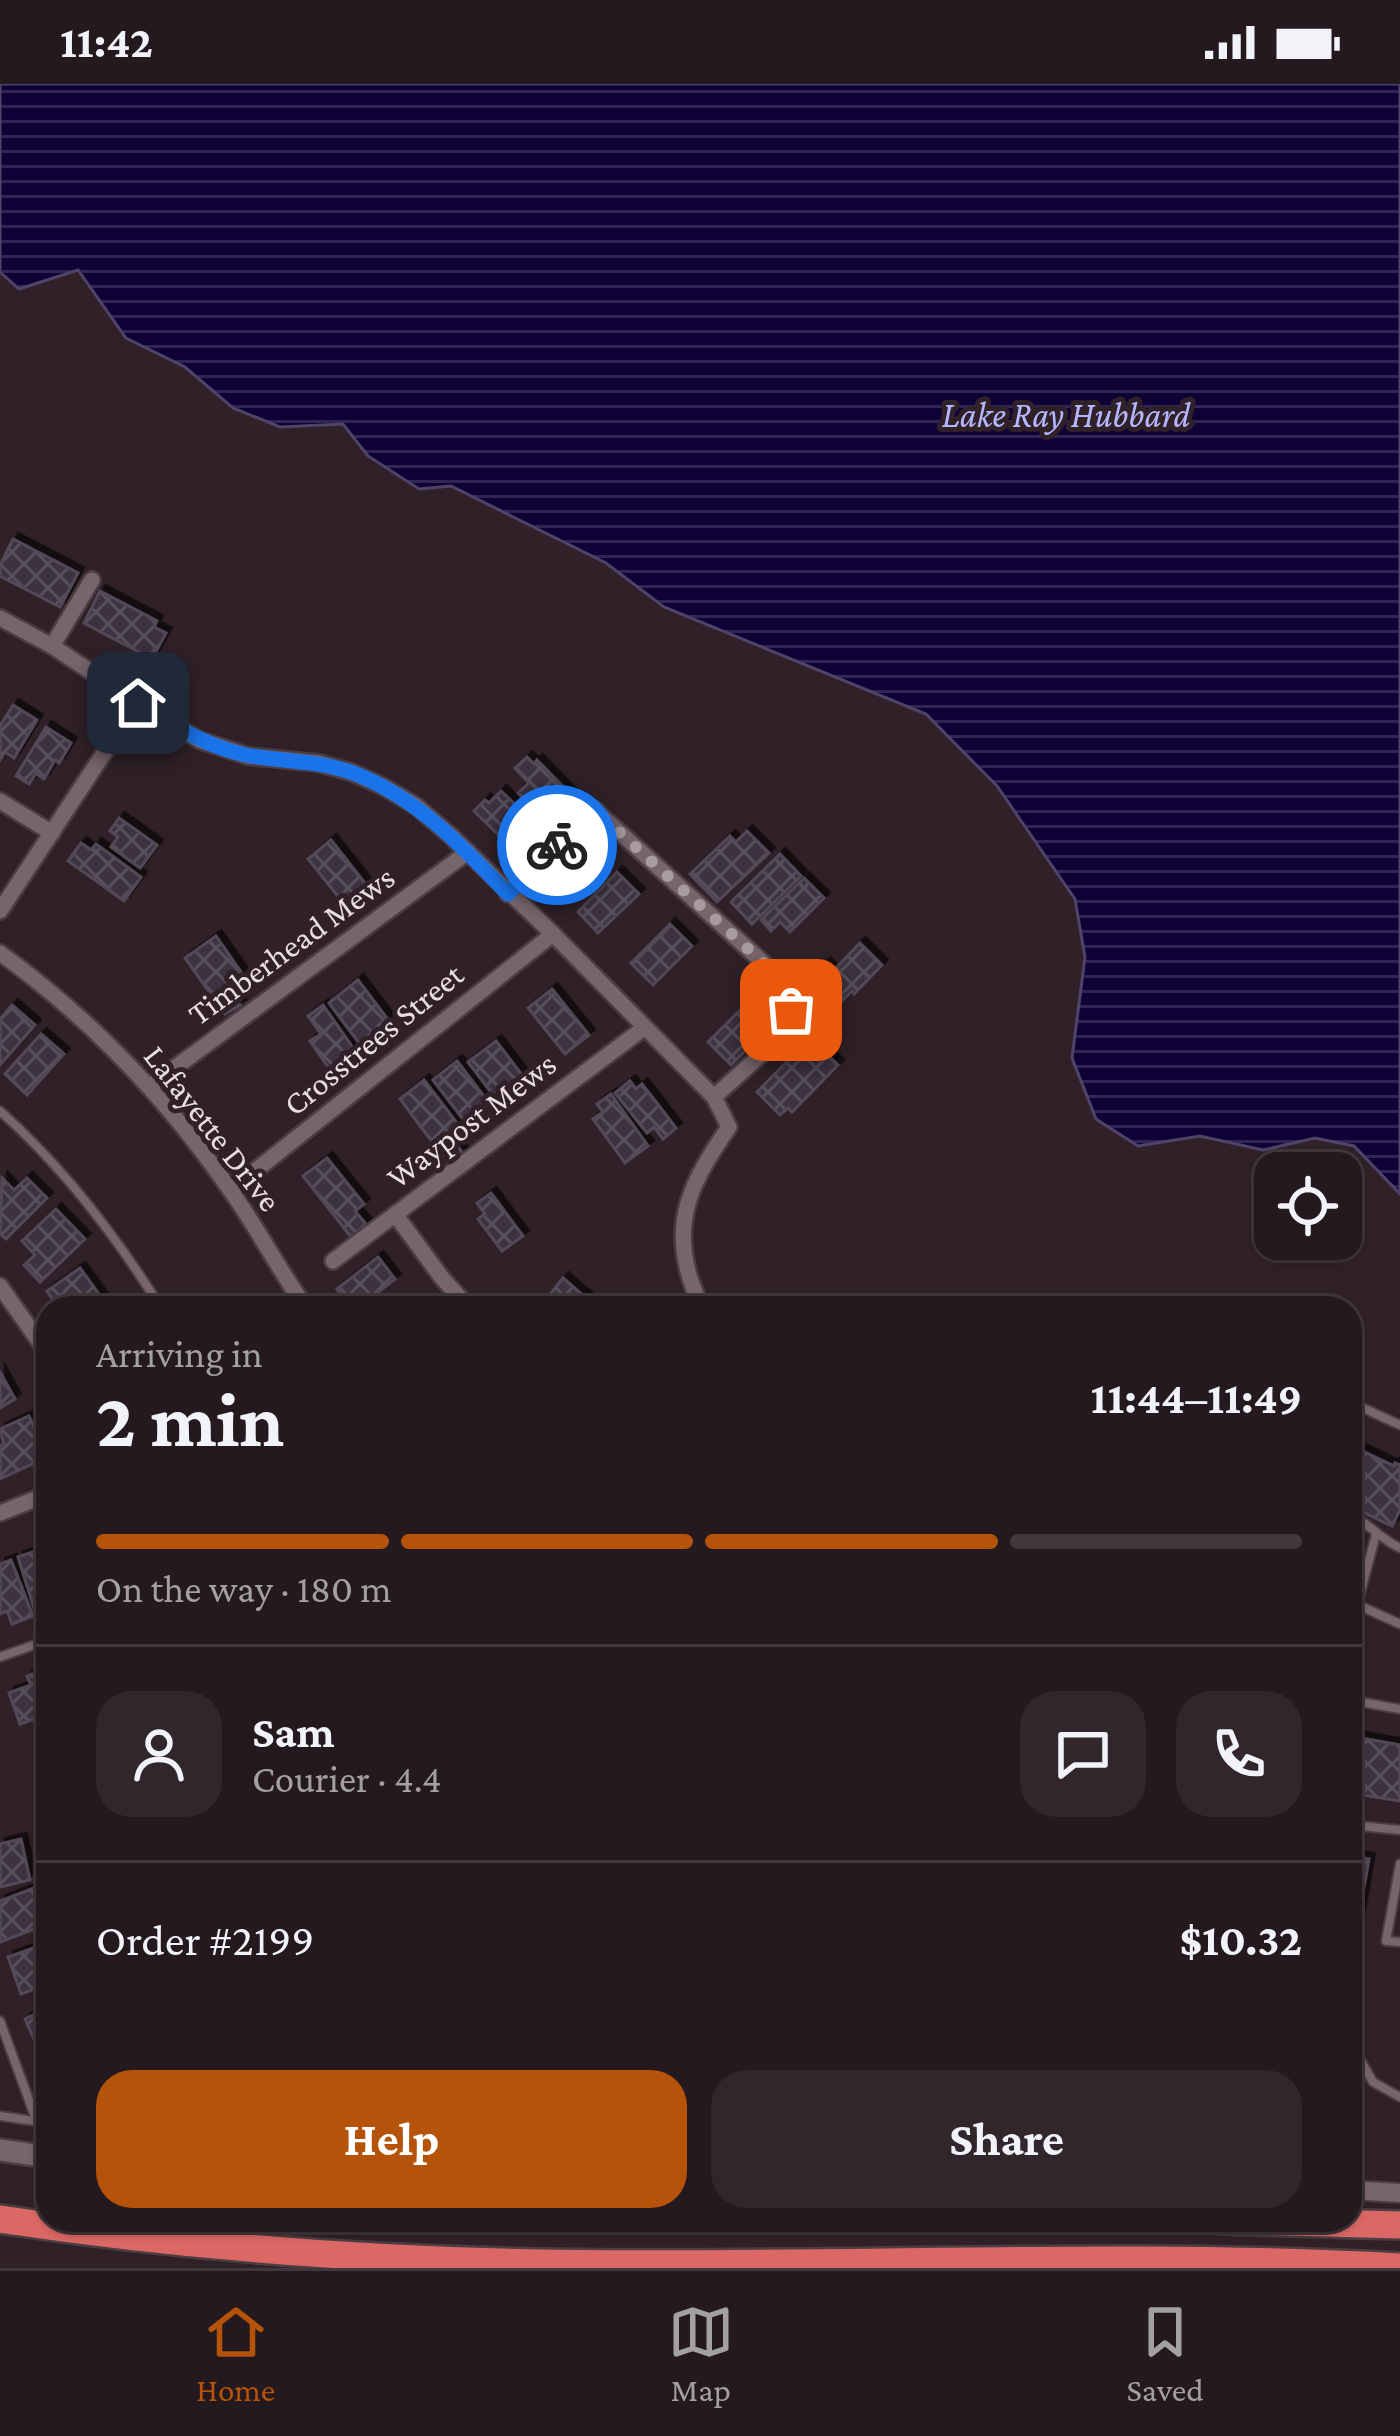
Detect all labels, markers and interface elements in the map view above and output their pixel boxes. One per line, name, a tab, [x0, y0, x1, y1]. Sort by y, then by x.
text: 11:42	[60, 17, 153, 67]
water label: Lake Ray Hubbard	[942, 395, 1191, 435]
pin	[87, 652, 189, 754]
icon: home	[105, 670, 171, 736]
courier	[497, 785, 617, 905]
icon: bike	[524, 812, 590, 878]
street label: Timberhead Mews	[181, 858, 401, 1032]
street label: Crosstrees Street	[276, 955, 471, 1123]
pin	[740, 959, 842, 1061]
icon: bag	[758, 977, 824, 1043]
street label: Lafayette Drive	[137, 1038, 289, 1218]
street label: Waypost Mews	[379, 1045, 563, 1195]
map controls	[1254, 1152, 1362, 1260]
button: locate	[1254, 1152, 1362, 1260]
text: Arriving in	[96, 1332, 263, 1375]
text: 11:44–11:49	[1091, 1373, 1302, 1423]
text: 2 min	[96, 1376, 284, 1463]
text: On the way · 180 m	[96, 1567, 392, 1610]
button: person	[96, 1691, 222, 1817]
button: chat	[1020, 1691, 1146, 1817]
button: phone	[1176, 1691, 1302, 1817]
text: Sam	[252, 1707, 335, 1757]
text: Courier · 4.4	[252, 1757, 442, 1800]
text: Order #2199	[96, 1915, 314, 1965]
text: $10.32	[1179, 1915, 1302, 1965]
button: Help	[96, 2070, 687, 2208]
button: Share	[711, 2070, 1302, 2208]
tab: Home	[196, 2299, 275, 2408]
tab: Map	[668, 2299, 734, 2408]
tab: Saved	[1126, 2299, 1204, 2408]

